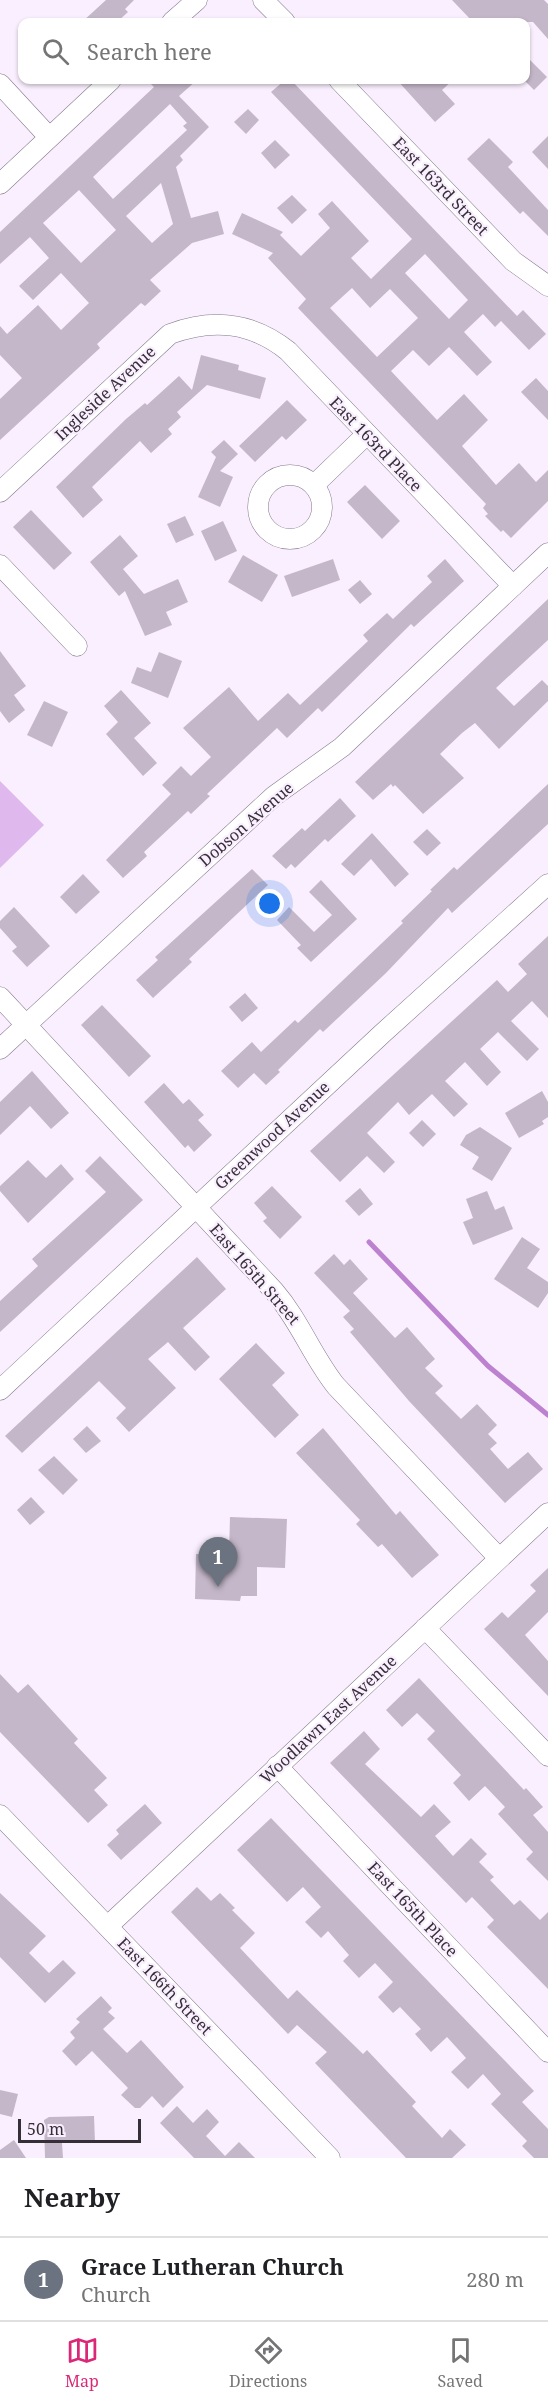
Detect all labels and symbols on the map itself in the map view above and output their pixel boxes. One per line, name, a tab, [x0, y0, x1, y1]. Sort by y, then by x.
street label: East 163rd Street	[388, 132, 494, 240]
street label: Ingleside Avenue	[50, 340, 160, 446]
street label: East 163rd Place	[325, 392, 427, 496]
street label: Dobson Avenue	[194, 777, 298, 871]
your location	[255, 889, 284, 918]
street label: Greenwood Avenue	[210, 1076, 334, 1194]
street label: East 165th Street	[205, 1219, 305, 1330]
pin: 1	[198, 1538, 238, 1587]
street label: Woodlawn East Avenue	[255, 1650, 401, 1788]
street label: East 165th Place	[363, 1857, 463, 1961]
street label: East 166th Street	[113, 1933, 217, 2040]
scale bar	[18, 2116, 141, 2144]

